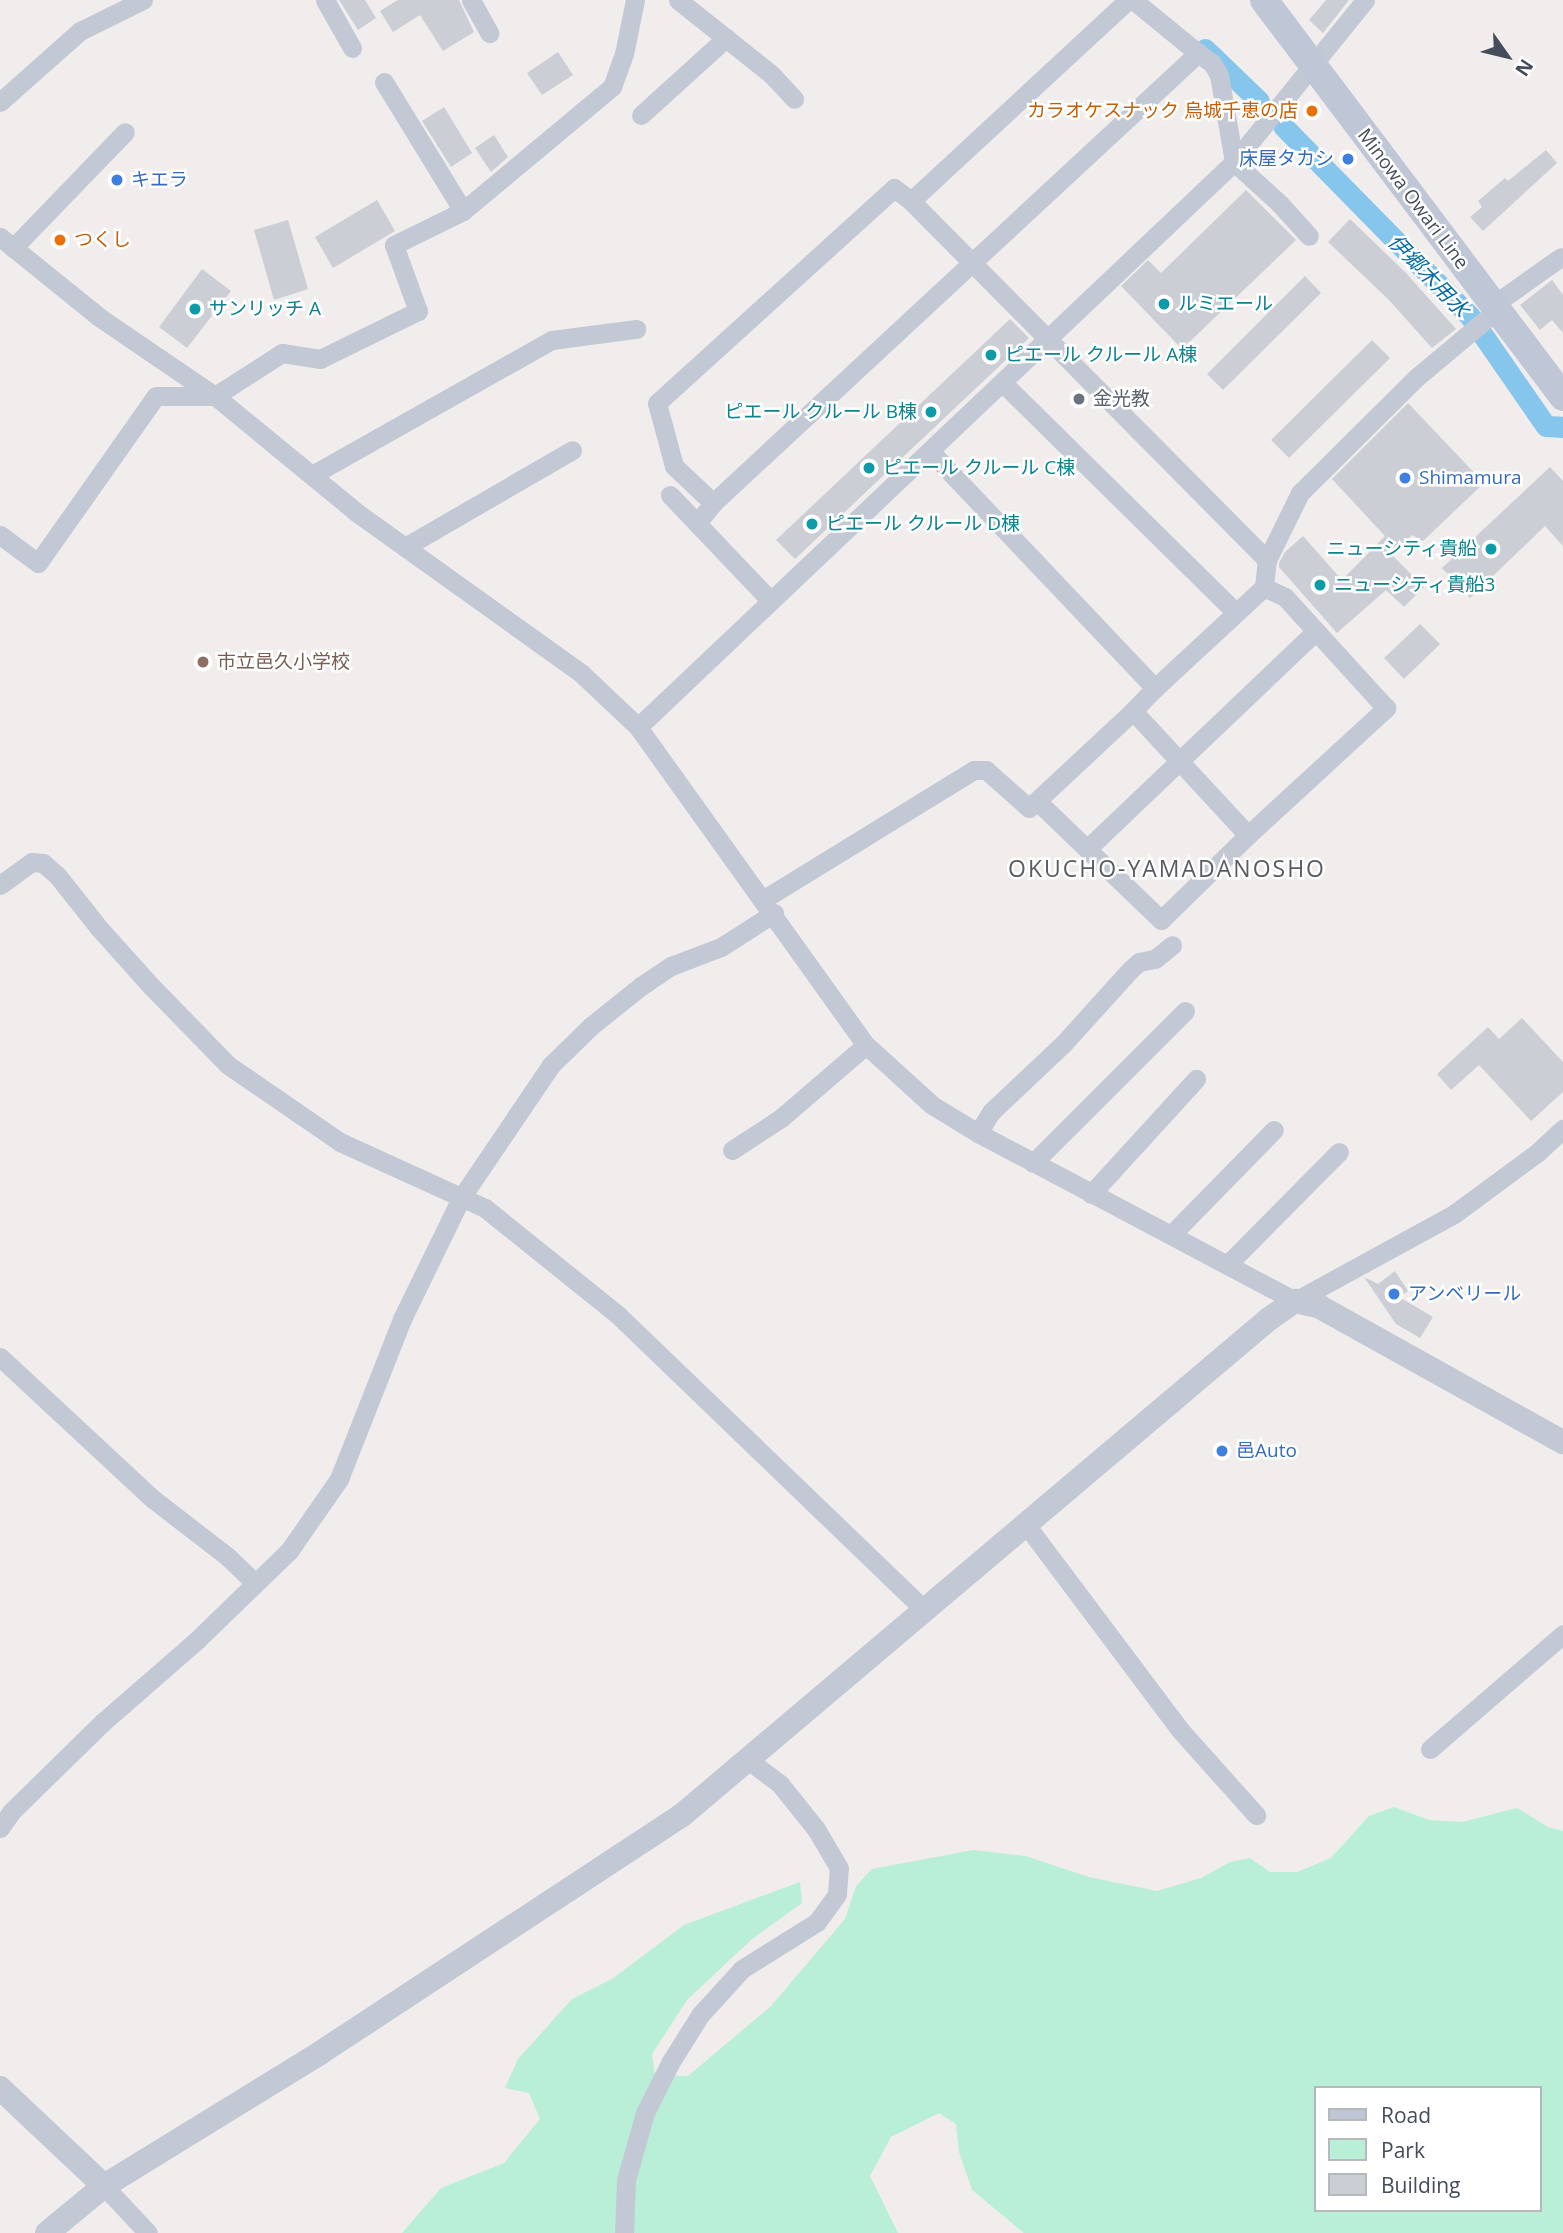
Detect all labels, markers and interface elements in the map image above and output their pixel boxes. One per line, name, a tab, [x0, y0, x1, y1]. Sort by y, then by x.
north arrow	[1472, 21, 1542, 91]
text: N	[1509, 54, 1540, 81]
place label: カラオケスナック 烏城千恵の店	[1027, 100, 1298, 122]
marker: カラオケスナック 烏城千恵の店	[1304, 103, 1320, 119]
street label: Minowa Owari Line	[1353, 124, 1473, 274]
place label: 床屋タカシ	[1239, 148, 1334, 170]
marker: 床屋タカシ	[1340, 151, 1356, 167]
place label: キエラ	[131, 169, 188, 191]
marker: キエラ	[109, 172, 125, 188]
water label: 伊郷木用水	[1383, 228, 1475, 322]
place label: つくし	[74, 229, 131, 251]
marker: つくし	[52, 232, 68, 248]
place label: ルミエール	[1178, 293, 1273, 315]
marker: ルミエール	[1156, 296, 1172, 312]
place label: サンリッチ A	[209, 298, 321, 320]
marker: サンリッチ A	[187, 301, 203, 317]
place label: ピエール クルール A棟	[1005, 344, 1198, 366]
marker: ピエール クルール A棟	[983, 347, 999, 363]
place label: 金光教	[1093, 388, 1150, 410]
marker: 金光教	[1071, 391, 1087, 407]
place label: ピエール クルール B棟	[724, 401, 917, 423]
marker: ピエール クルール B棟	[923, 404, 939, 420]
place label: ピエール クルール C棟	[883, 457, 1076, 479]
marker: ピエール クルール C棟	[861, 460, 877, 476]
place label: Shimamura	[1419, 467, 1522, 489]
marker: Shimamura	[1397, 470, 1413, 486]
place label: ピエール クルール D棟	[826, 513, 1021, 535]
marker: ピエール クルール D棟	[804, 516, 820, 532]
place label: ニューシティ貴船	[1325, 538, 1477, 560]
marker: ニューシティ貴船	[1483, 541, 1499, 557]
place label: ニューシティ貴船3	[1334, 574, 1497, 596]
marker: ニューシティ貴船3	[1312, 577, 1328, 593]
place label: 市立邑久小学校	[217, 651, 350, 673]
marker: 市立邑久小学校	[195, 654, 211, 670]
district label: OKUCHO-YAMADANOSHO	[1010, 854, 1324, 882]
place label: アンベリール	[1408, 1283, 1522, 1305]
marker: アンベリール	[1386, 1286, 1402, 1302]
place label: 邑Auto	[1236, 1440, 1297, 1462]
marker: 邑Auto	[1214, 1443, 1230, 1459]
legend	[1314, 2086, 1542, 2212]
text: Road	[1381, 2101, 1431, 2129]
text: Park	[1381, 2136, 1425, 2164]
text: Building	[1381, 2171, 1460, 2199]

